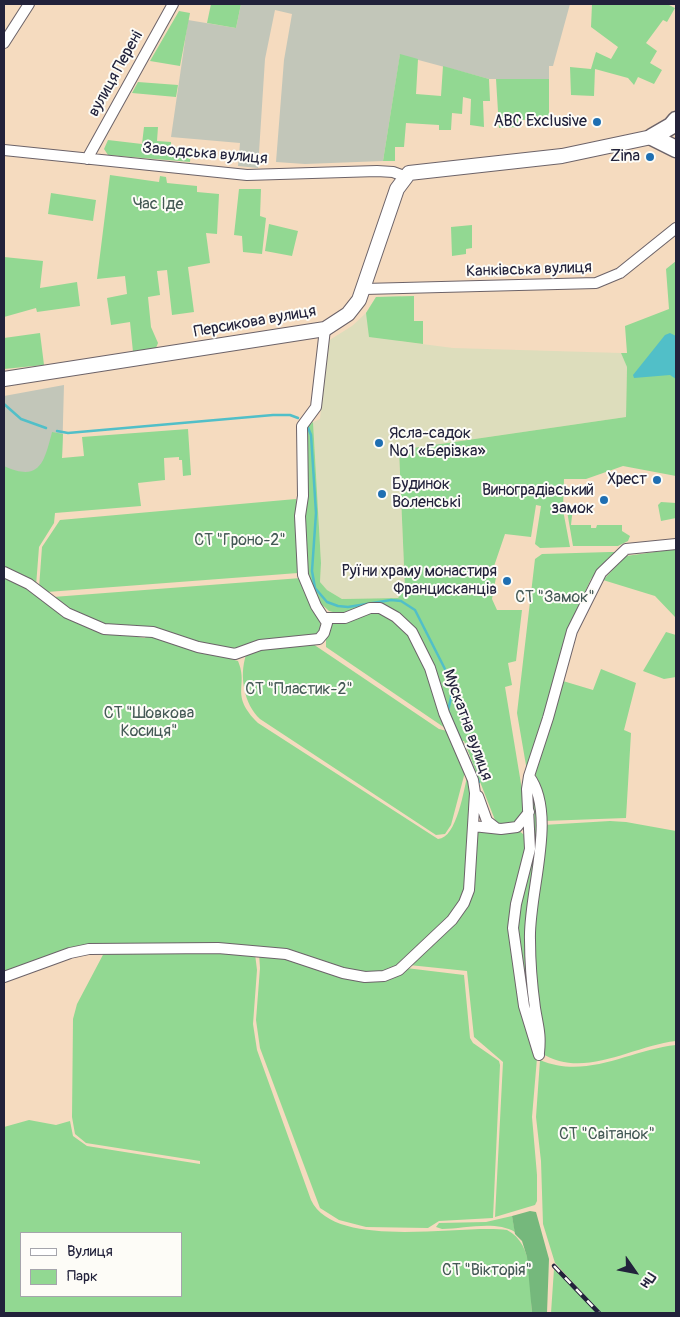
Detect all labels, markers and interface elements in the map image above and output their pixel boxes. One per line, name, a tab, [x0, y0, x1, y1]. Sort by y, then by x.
street label: вулиця Перені	[85, 28, 147, 120]
place label: ABC Exclusive	[494, 112, 587, 132]
marker: ABC Exclusive	[591, 116, 603, 128]
street label: Заводська вулиця	[142, 139, 268, 169]
place label: Zina	[610, 147, 640, 167]
marker: Zina	[644, 151, 656, 163]
park label: Час Іде	[133, 195, 183, 215]
street label: Канківська вулиця	[466, 258, 592, 282]
street label: Персикова вулиця	[192, 302, 318, 342]
place label: Ясла-садок №1 «Берізка»	[389, 424, 485, 462]
marker: Ясла-садок №1 «Берізка»	[373, 437, 385, 449]
place label: Хрест	[607, 470, 647, 490]
marker: Хрест	[651, 474, 663, 486]
place label: Будинок Воленські	[392, 475, 461, 513]
place label: Виноградівський замок	[482, 481, 594, 519]
marker: Будинок Воленські	[376, 488, 388, 500]
marker: Виноградівський замок	[598, 494, 610, 506]
park label: СТ "Гроно-2"	[194, 531, 286, 551]
place label: Руїни храму монастиря Францисканців	[342, 562, 497, 600]
marker: Руїни храму монастиря Францисканців	[501, 575, 513, 587]
park label: СТ "Замок"	[515, 588, 595, 608]
street label: Мускатна вулиця	[438, 667, 496, 783]
park label: СТ "Пластик-2"	[245, 680, 353, 700]
park label: СТ "Шовкова Косиця"	[104, 704, 194, 742]
park label: СТ "Світанок"	[559, 1125, 655, 1145]
legend	[20, 1232, 182, 1297]
text: Вулиця	[67, 1242, 113, 1261]
north arrow	[610, 1247, 660, 1297]
park label: СТ "Вікторія"	[442, 1261, 532, 1281]
text: Парк	[67, 1267, 98, 1286]
text: Пн	[637, 1269, 659, 1292]

